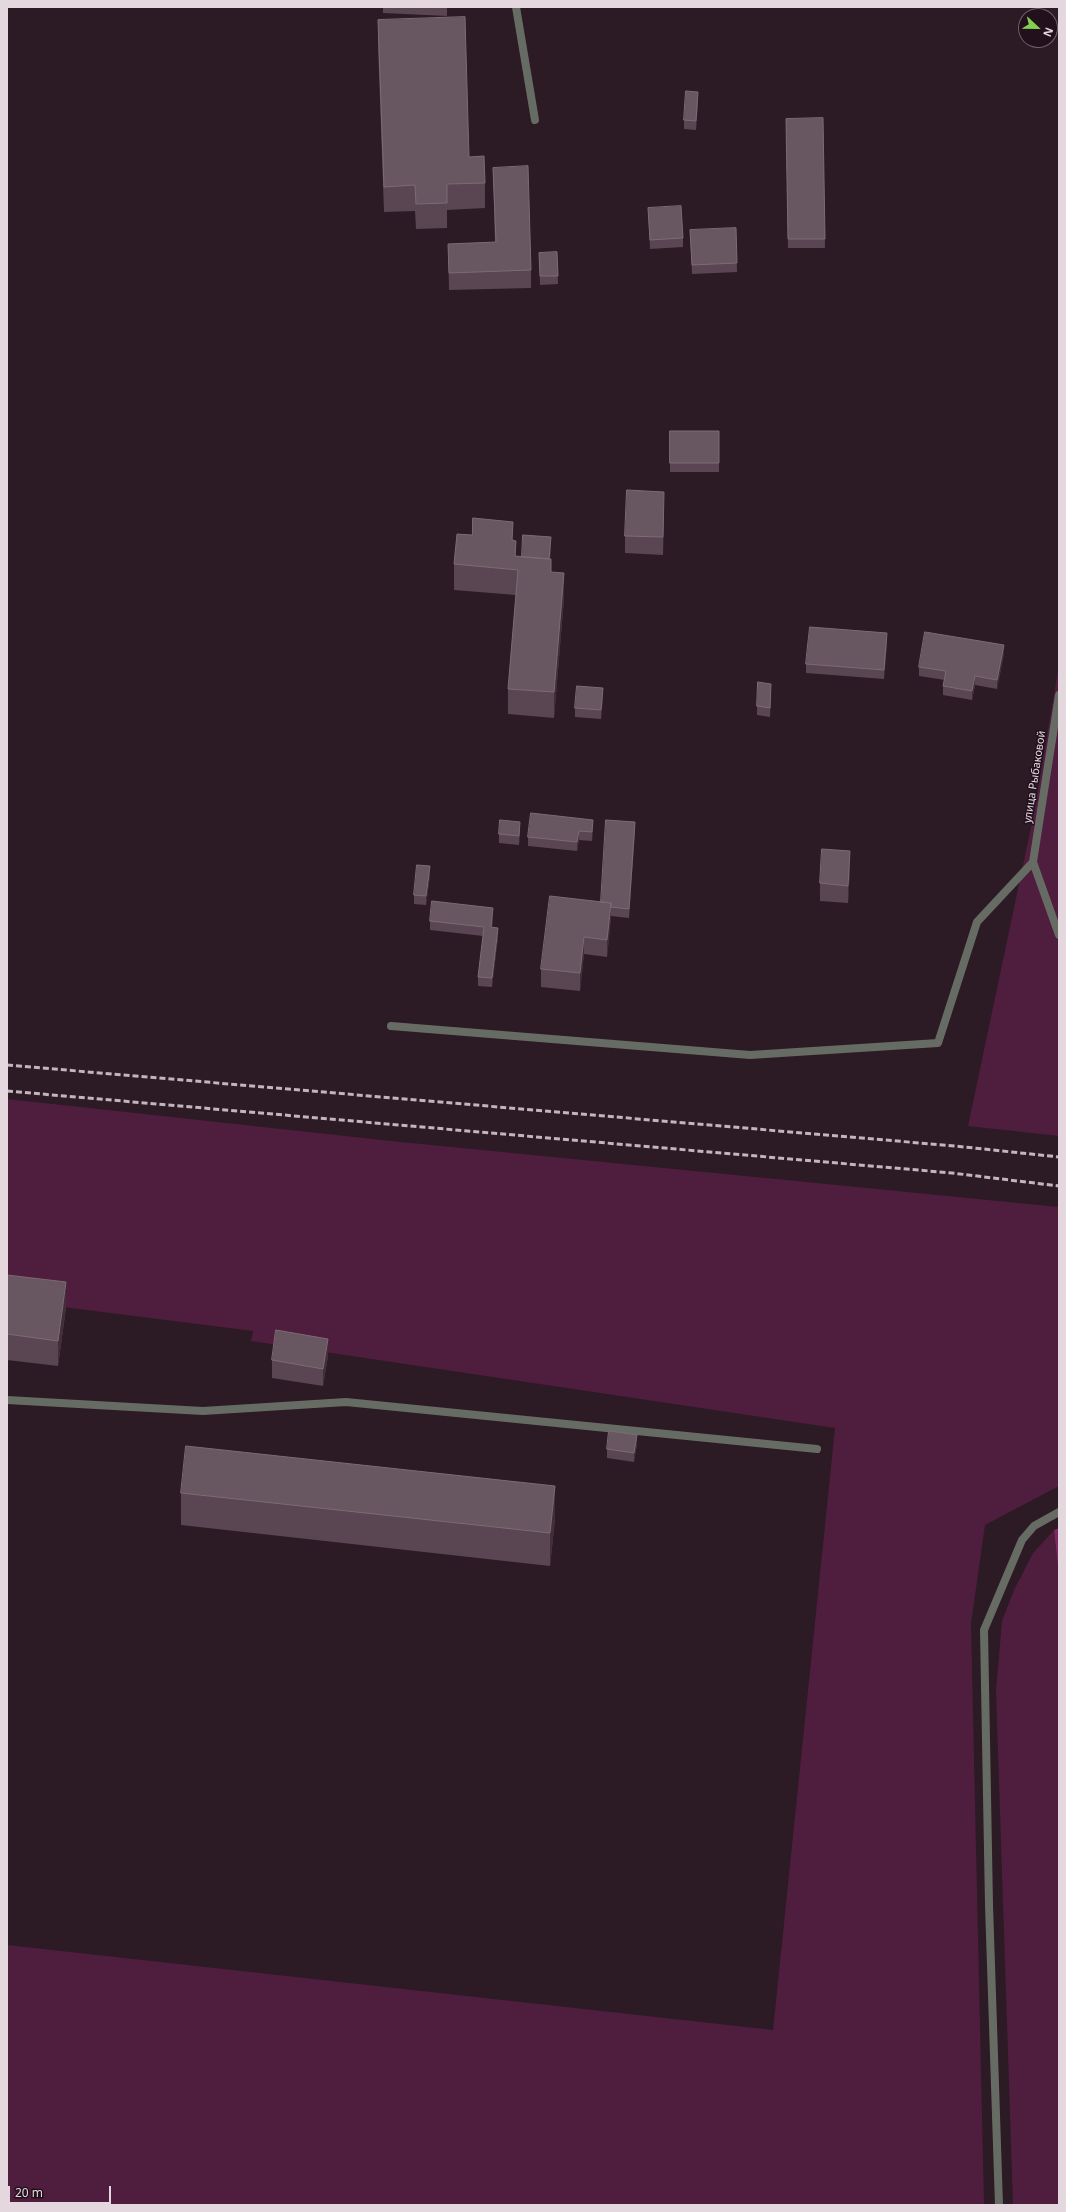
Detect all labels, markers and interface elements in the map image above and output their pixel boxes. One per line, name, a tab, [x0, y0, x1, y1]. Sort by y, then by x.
north arrow	[1018, 8, 1058, 48]
text: N	[1040, 25, 1057, 39]
street label: улица Рыбаковой	[1021, 730, 1049, 824]
scale bar	[10, 2178, 113, 2204]
text: 20 m	[15, 2184, 43, 2201]

